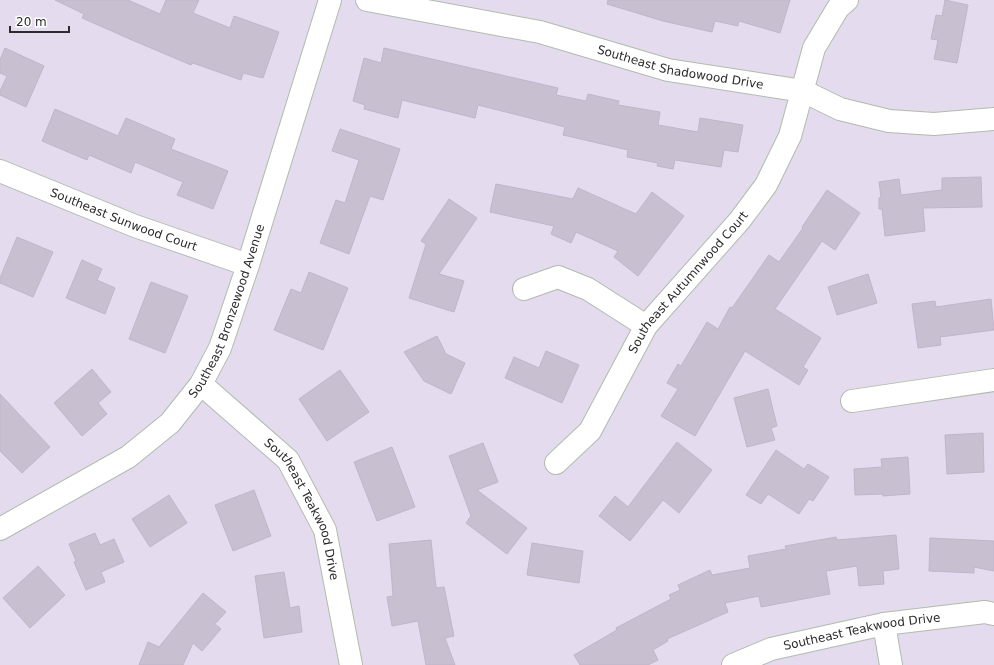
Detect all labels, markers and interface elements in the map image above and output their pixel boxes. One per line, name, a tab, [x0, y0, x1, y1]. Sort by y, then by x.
scale bar	[10, 8, 69, 34]
text: 20 m	[16, 15, 47, 29]
street label: Southeast Shadowood Drive	[596, 42, 764, 92]
street label: Southeast Sunwood Court	[48, 185, 199, 254]
street label: Southeast Autumnwood Court	[626, 208, 751, 356]
street label: Southeast Bronzewood Avenue	[186, 223, 267, 401]
street label: Southeast Teakwood Drive	[261, 435, 342, 581]
street label: Southeast Teakwood Drive	[782, 610, 941, 653]

